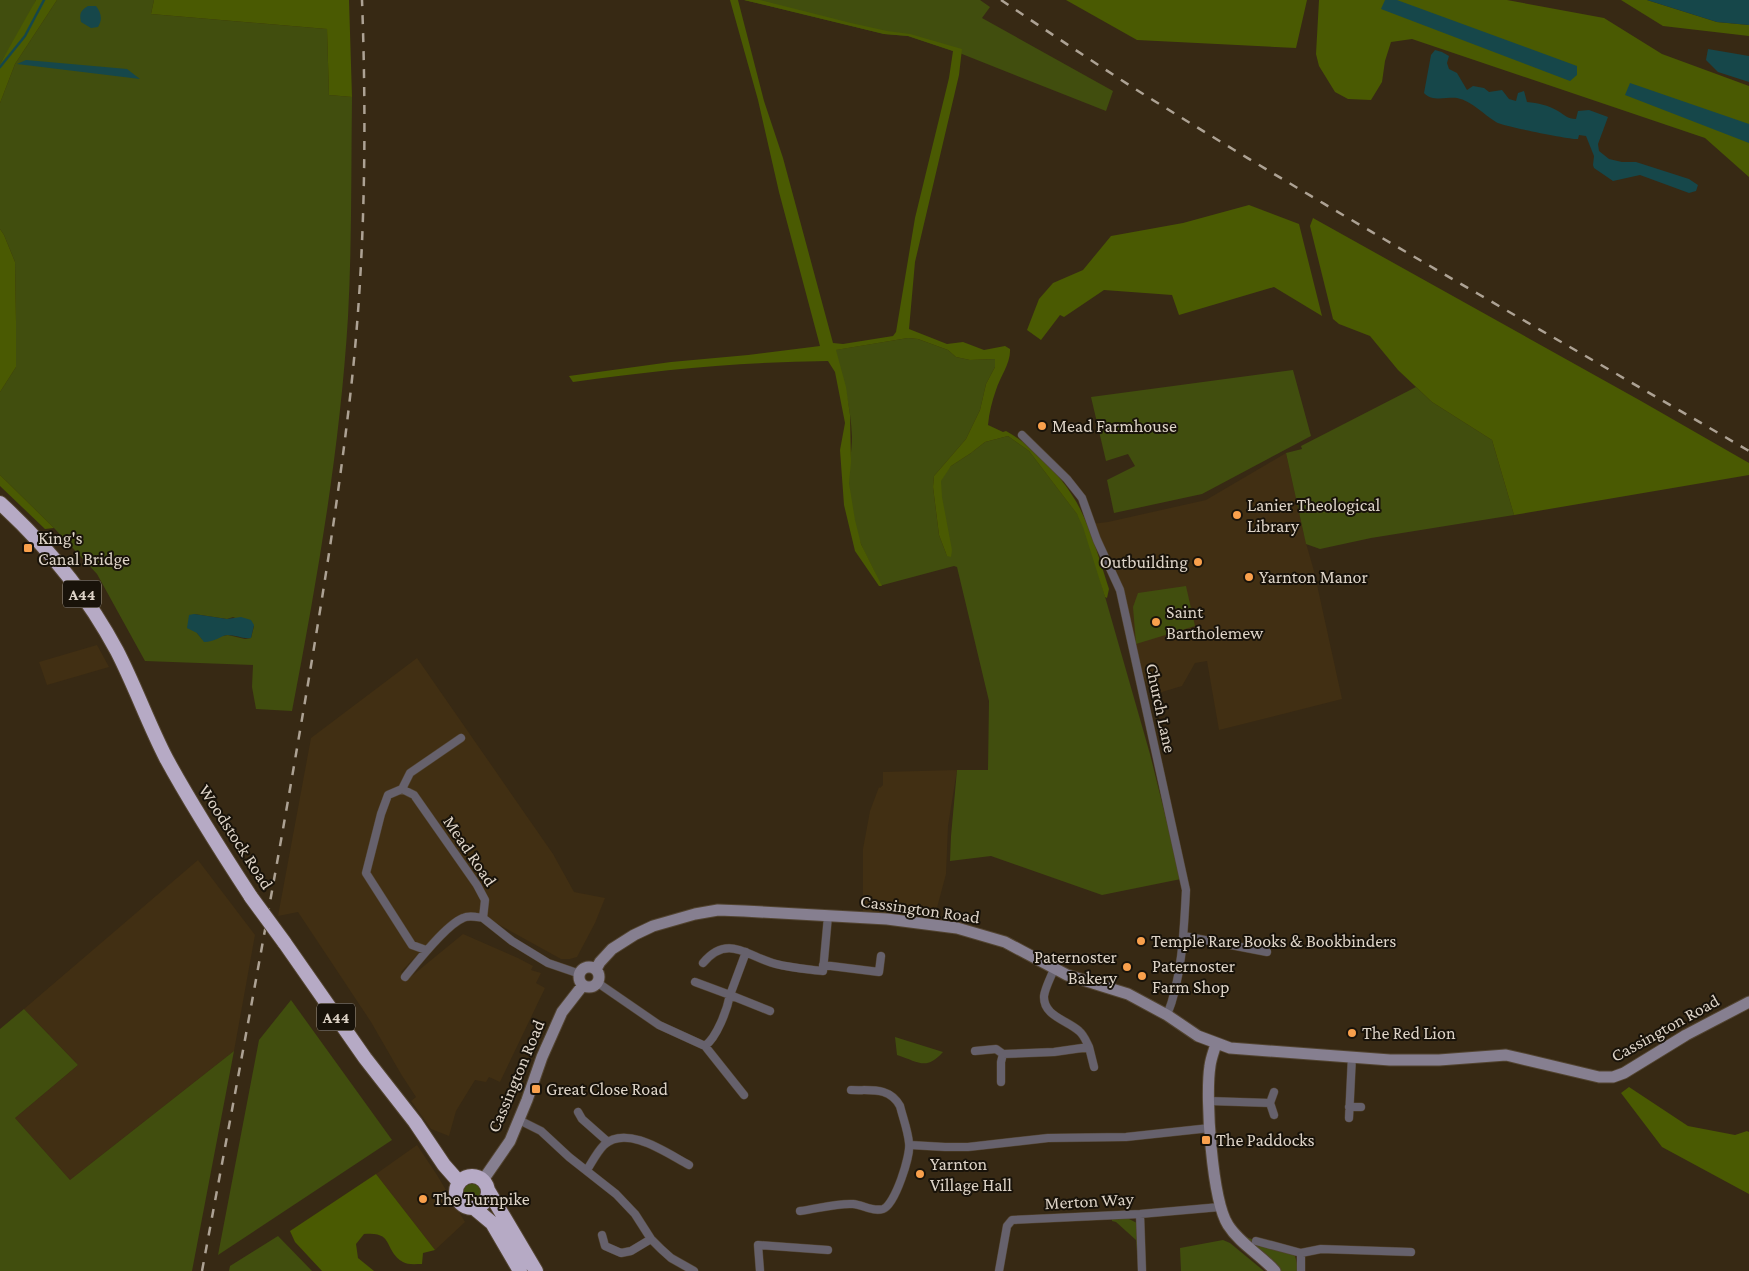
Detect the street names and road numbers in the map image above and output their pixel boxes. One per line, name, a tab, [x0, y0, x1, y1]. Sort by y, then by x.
road number: A44	[63, 580, 101, 608]
street label: Church Lane	[1142, 661, 1180, 755]
street label: Woodstock Road	[195, 781, 278, 894]
street label: Mead Road	[439, 812, 501, 890]
street label: Cassington Road	[859, 891, 982, 927]
street label: Cassington Road	[1608, 990, 1723, 1066]
road number: A44	[317, 1004, 355, 1030]
street label: Cassington Road	[483, 1016, 549, 1135]
street label: Merton Way	[1044, 1189, 1135, 1213]

